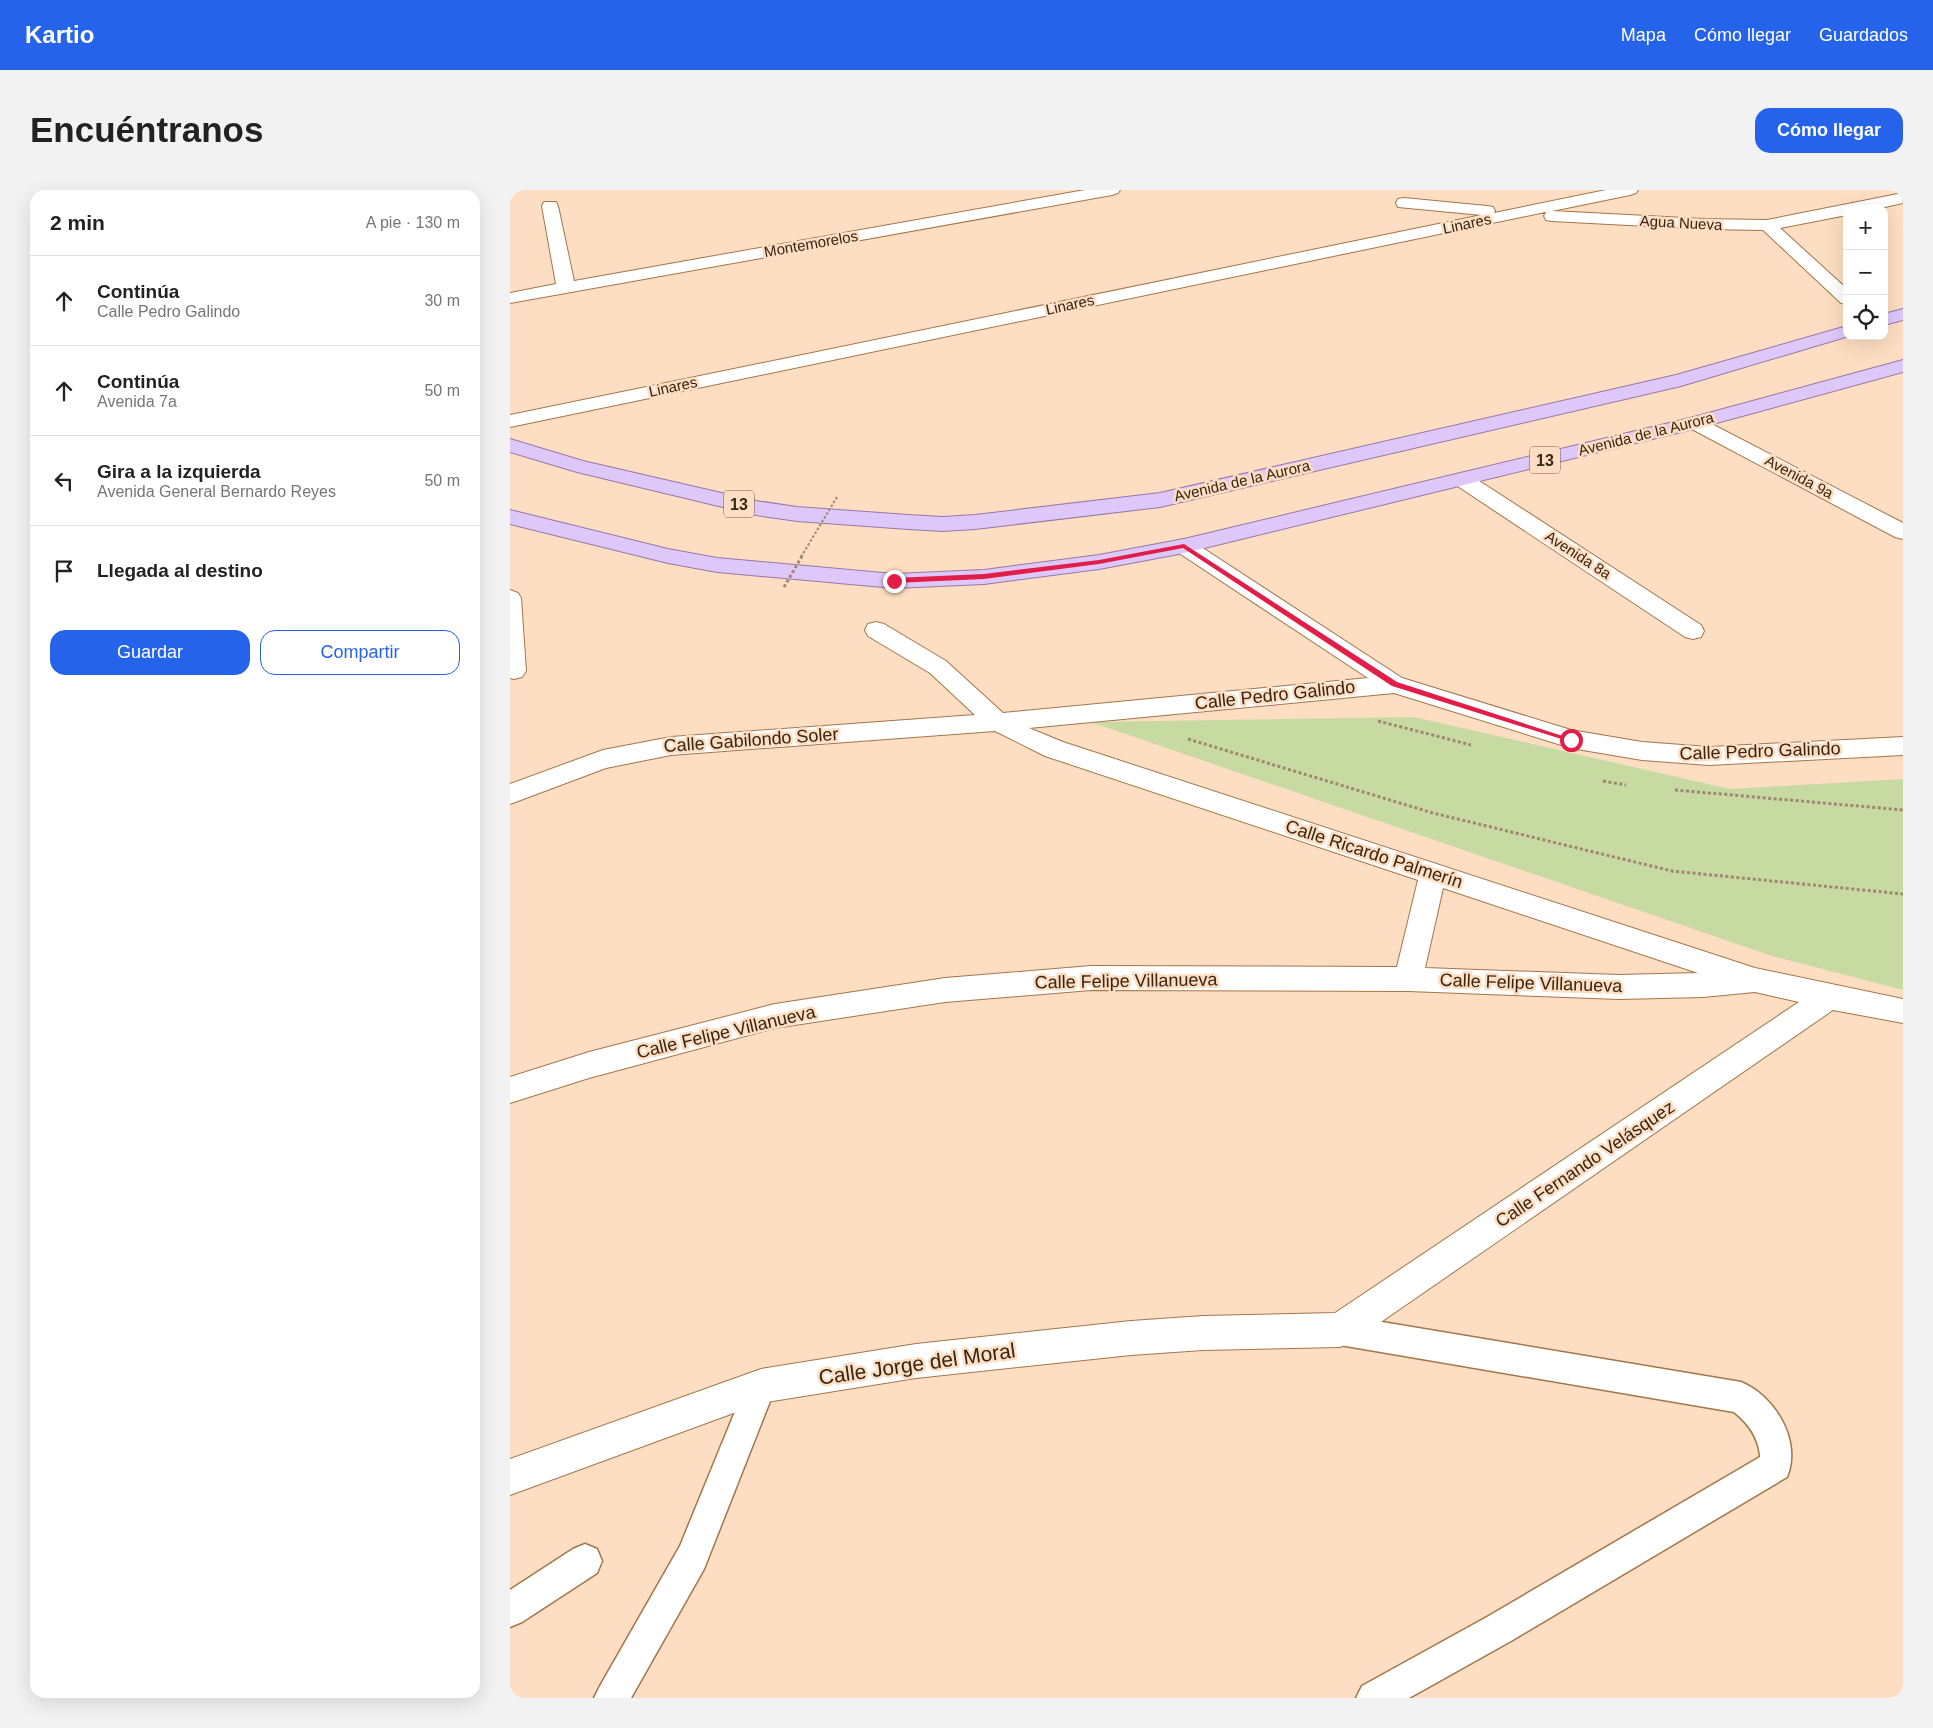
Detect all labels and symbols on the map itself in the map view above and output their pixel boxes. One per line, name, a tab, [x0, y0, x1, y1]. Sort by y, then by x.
street label: Linares	[1441, 210, 1493, 237]
street label: Agua Nueva	[1639, 212, 1723, 233]
street label: Montemorelos	[763, 227, 859, 260]
street label: Linares	[1044, 291, 1096, 318]
street label: Linares	[647, 373, 699, 400]
street label: Avenida de la Aurora	[1576, 408, 1716, 459]
road number: 13	[1530, 446, 1560, 474]
street label: Avenida 9a	[1762, 451, 1837, 502]
street label: Avenida de la Aurora	[1172, 456, 1312, 504]
road number: 13	[724, 490, 754, 518]
street label: Avenida 8a	[1542, 527, 1615, 582]
route end	[883, 570, 906, 593]
street label: Calle Pedro Galindo	[1194, 677, 1356, 713]
street label: Calle Gabilondo Soler	[663, 724, 839, 756]
route start	[1560, 729, 1583, 752]
street label: Calle Pedro Galindo	[1679, 738, 1841, 764]
street label: Calle Ricardo Palmerín	[1283, 816, 1465, 892]
street label: Calle Felipe Villanueva	[1034, 969, 1219, 993]
street label: Calle Felipe Villanueva	[1439, 970, 1624, 996]
street label: Calle Felipe Villanueva	[635, 1001, 818, 1062]
street label: Calle Fernando Velásquez	[1492, 1097, 1678, 1231]
street label: Calle Jorge del Moral	[817, 1338, 1017, 1389]

